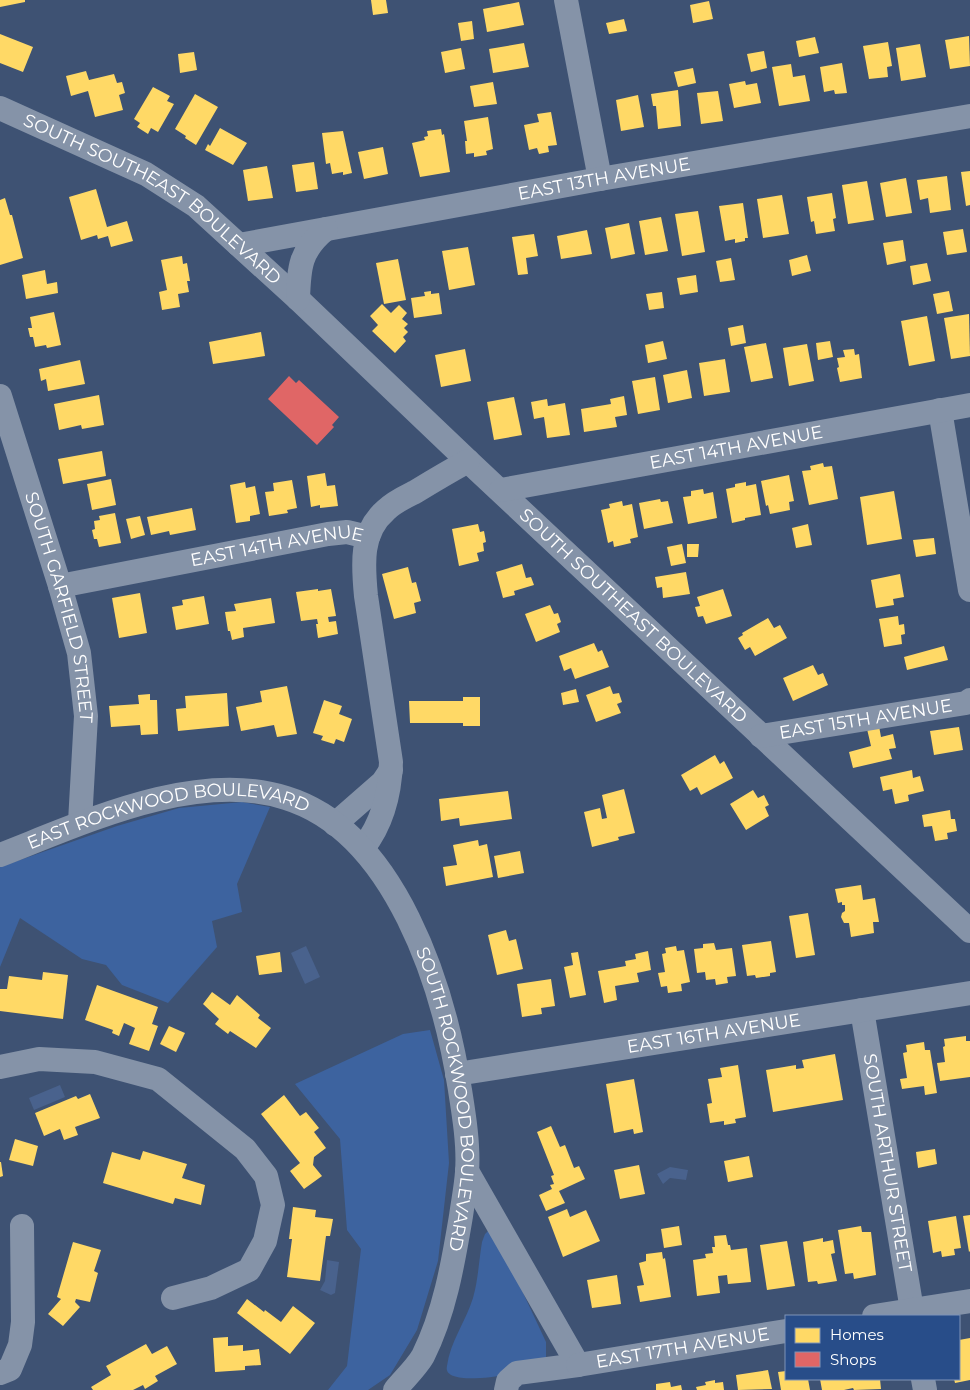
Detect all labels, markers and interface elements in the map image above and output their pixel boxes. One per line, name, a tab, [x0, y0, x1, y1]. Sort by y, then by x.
street label: SOUTH SOUTHEAST BOULEVARD	[20, 109, 286, 289]
street label: EAST 13TH AVENUE	[516, 153, 692, 205]
street label: EAST 14TH AVENUE	[648, 421, 825, 474]
street label: SOUTH GARFIELD STREET	[20, 489, 97, 724]
street label: SOUTH SOUTHEAST BOULEVARD	[515, 504, 752, 728]
street label: EAST 14TH AVENUE	[189, 521, 366, 571]
street label: EAST 15TH AVENUE	[778, 694, 954, 744]
street label: EAST ROCKWOOD BOULEVARD	[24, 779, 313, 854]
street label: SOUTH ROCKWOOD BOULEVARD	[411, 944, 479, 1253]
street label: EAST 16TH AVENUE	[625, 1009, 802, 1058]
street label: SOUTH ARTHUR STREET	[858, 1052, 917, 1275]
legend	[785, 1315, 960, 1380]
street label: EAST 17TH AVENUE	[594, 1323, 771, 1373]
text: Homes	[830, 1325, 884, 1344]
text: Shops	[830, 1350, 876, 1369]

